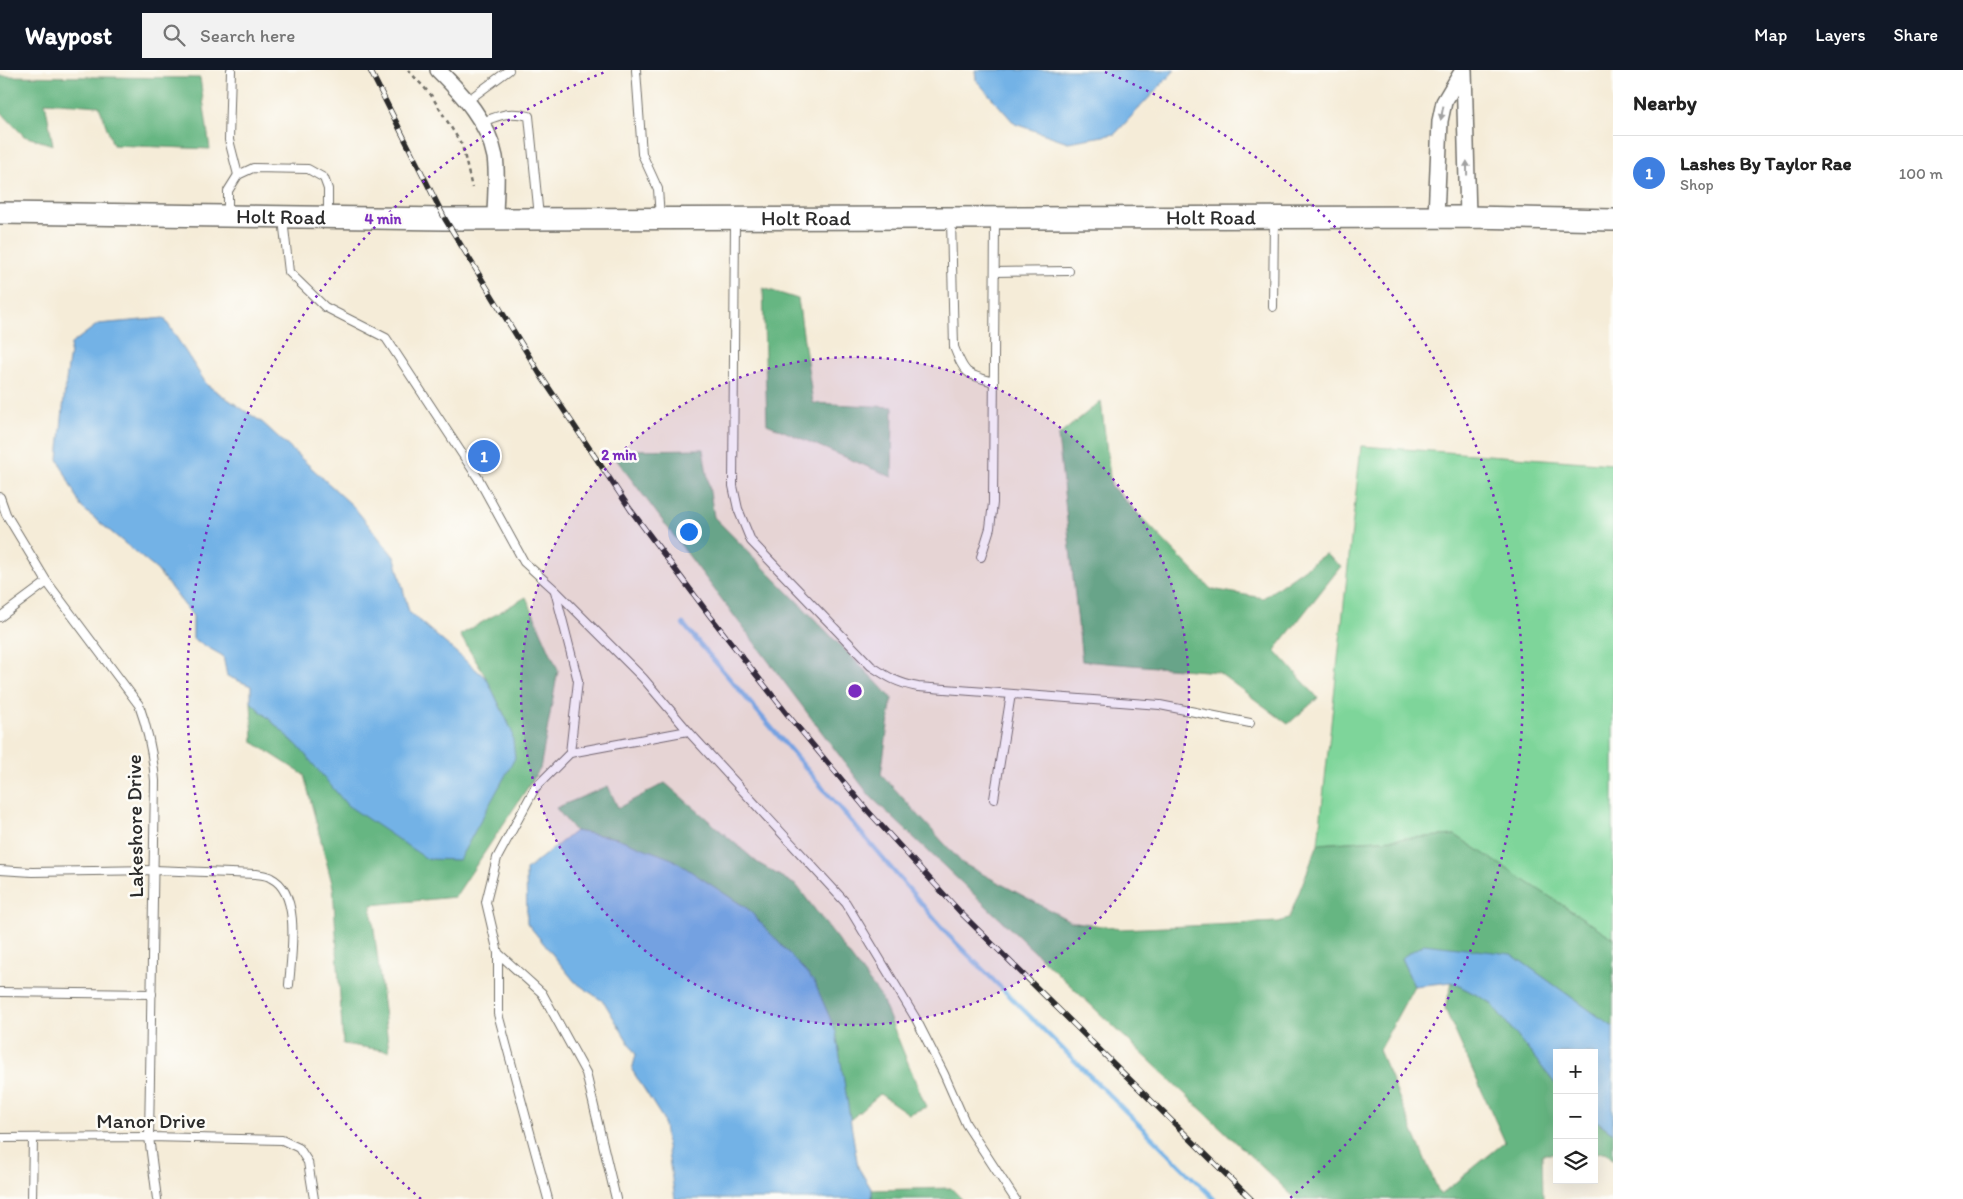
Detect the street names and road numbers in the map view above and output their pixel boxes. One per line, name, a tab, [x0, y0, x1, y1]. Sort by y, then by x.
street label: Holt Road	[236, 203, 327, 229]
street label: Holt Road	[1166, 204, 1256, 230]
street label: Holt Road	[761, 205, 851, 230]
street label: Lakeshore Drive	[121, 754, 148, 898]
street label: Manor Drive	[96, 1108, 206, 1133]

